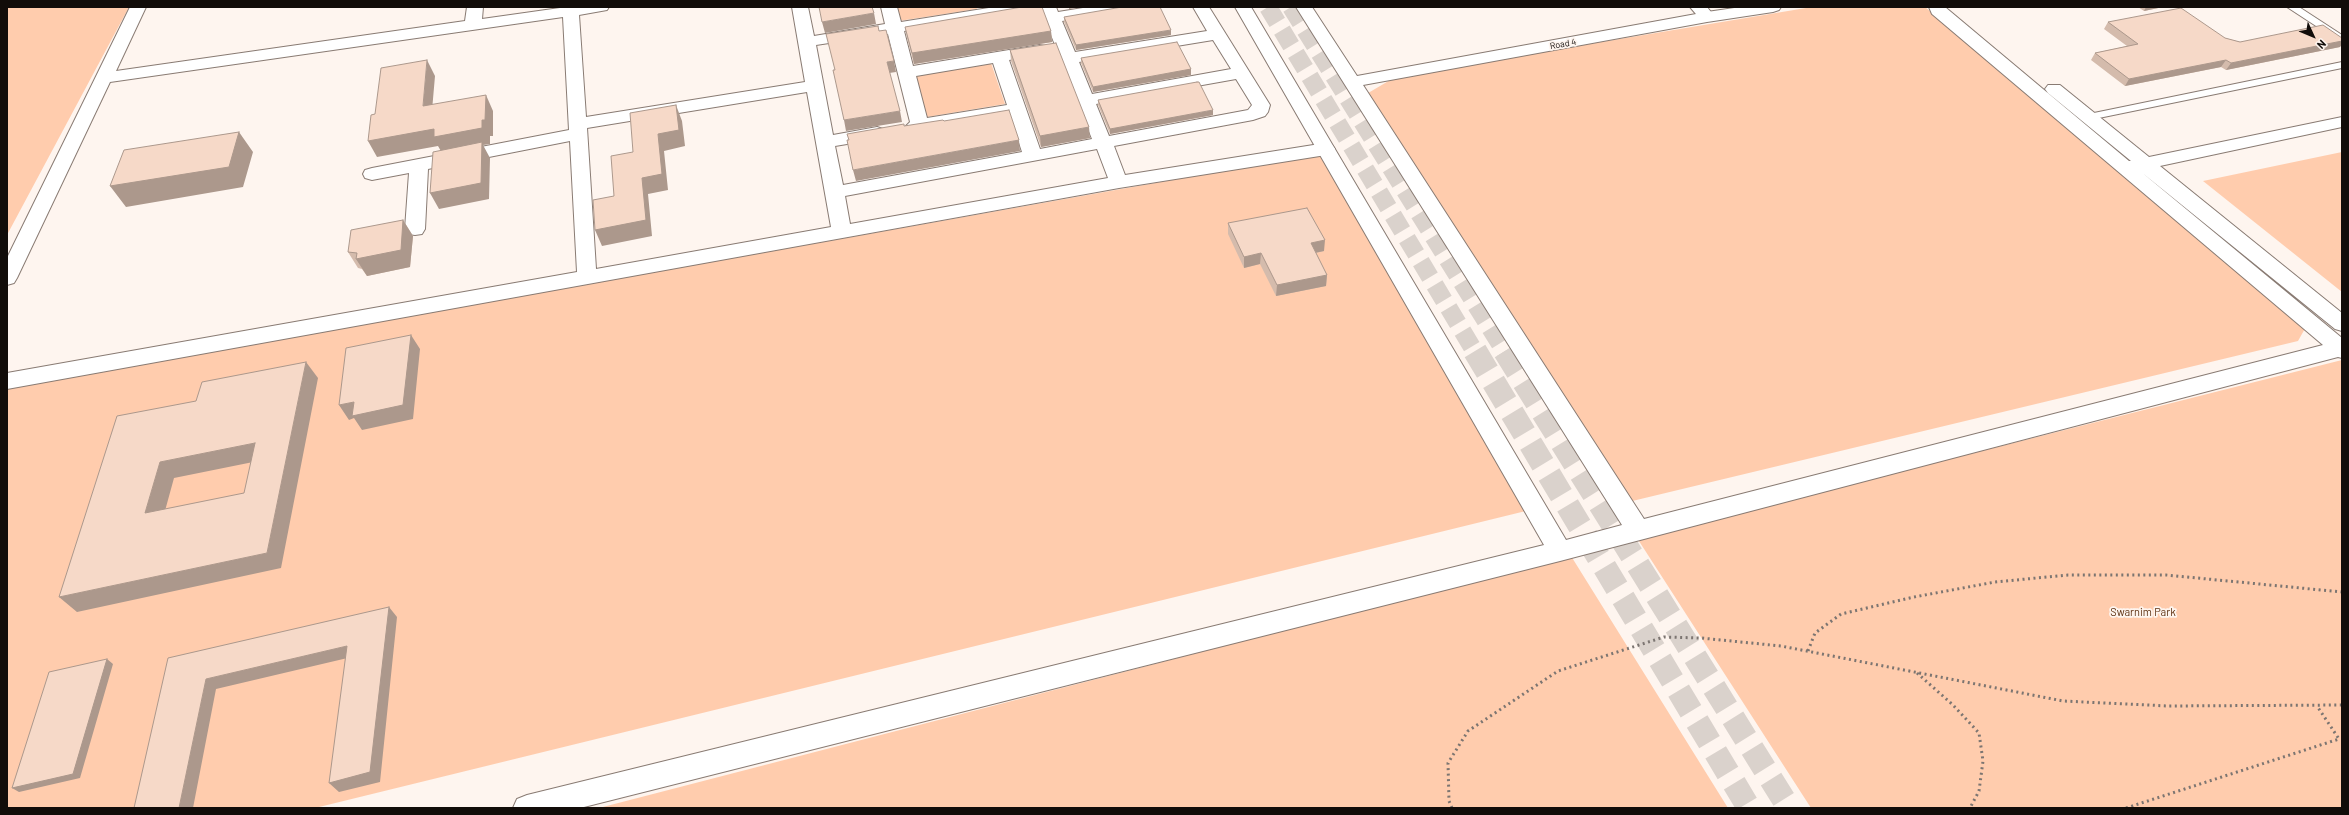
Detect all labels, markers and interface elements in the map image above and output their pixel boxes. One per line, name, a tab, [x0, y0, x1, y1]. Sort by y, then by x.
north arrow	[2293, 16, 2333, 56]
street label: Road 4	[1549, 36, 1577, 52]
text: N	[2315, 38, 2329, 52]
park label: Swarnim Park	[2110, 605, 2176, 619]

